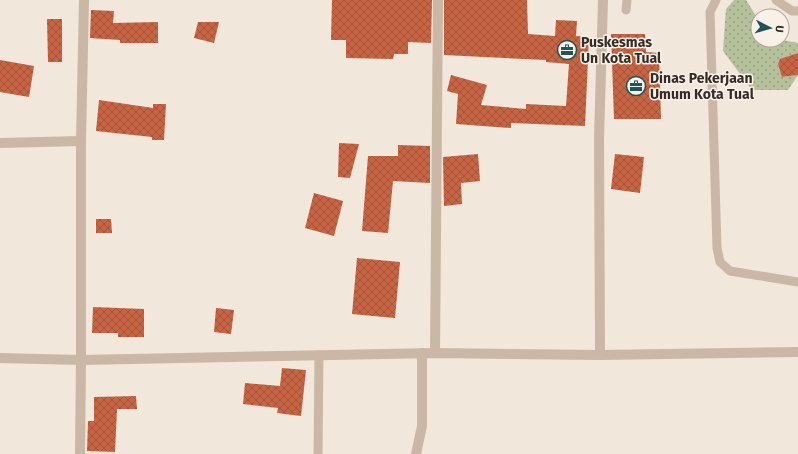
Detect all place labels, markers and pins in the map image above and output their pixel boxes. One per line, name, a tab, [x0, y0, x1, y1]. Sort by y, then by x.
place label: Puskesmas Un Kota Tual	[581, 34, 662, 67]
office icon: Puskesmas Un Kota Tual	[556, 39, 578, 61]
place label: Dinas Pekerjaan Umum Kota Tual	[650, 70, 755, 103]
office icon: Dinas Pekerjaan Umum Kota Tual	[625, 75, 647, 97]

